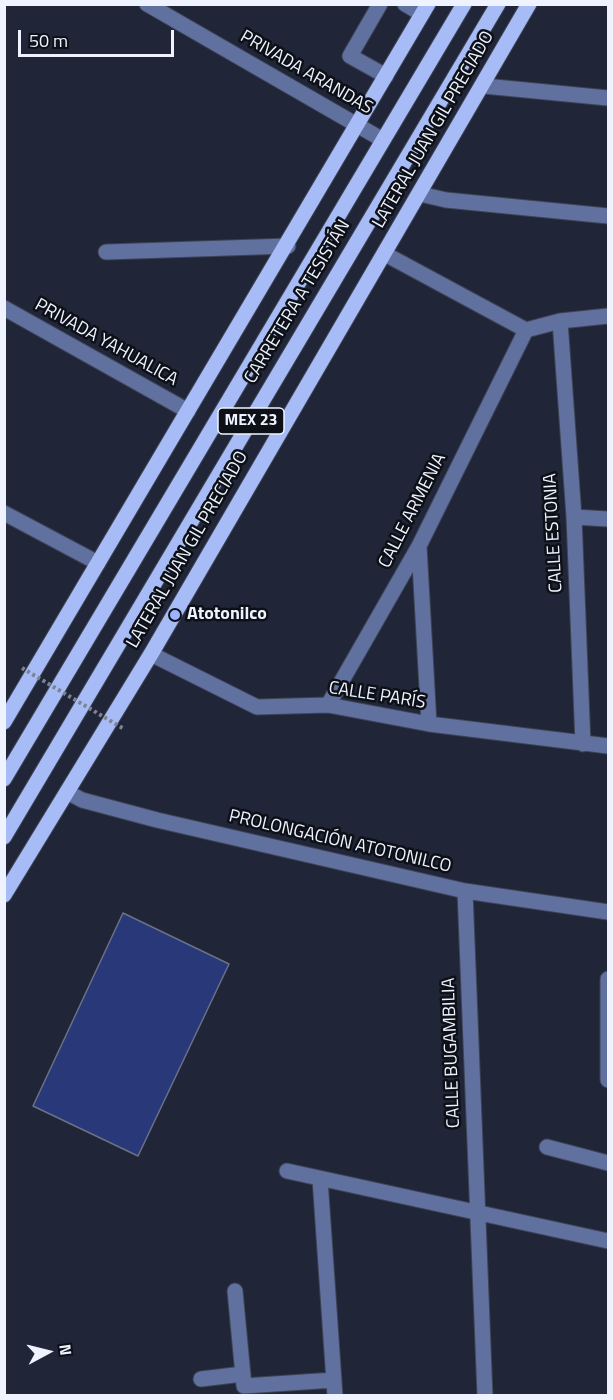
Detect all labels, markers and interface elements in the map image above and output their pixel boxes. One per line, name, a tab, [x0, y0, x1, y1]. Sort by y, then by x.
scale bar	[21, 18, 177, 56]
street label: PRIVADA ARANDAS	[236, 26, 376, 120]
text: 50 m	[29, 27, 68, 54]
street label: LATERAL JUAN GIL PRECIADO	[369, 28, 499, 232]
street label: CARRETERA A TESISTÁN	[241, 216, 355, 388]
street label: PRIVADA YAHUALICA	[31, 295, 181, 391]
road number: MEX 23	[218, 408, 284, 434]
street label: LATERAL JUAN GIL PRECIADO	[123, 448, 253, 652]
street label: CALLE ARMENIA	[375, 450, 451, 572]
street label: CALLE ESTONIA	[540, 473, 568, 593]
place label: Atotonilco	[187, 604, 267, 626]
marker: Atotonilco	[168, 608, 182, 622]
street label: CALLE PARÍS	[327, 678, 427, 714]
street label: PROLONGACIÓN ATOTONILCO	[227, 806, 453, 878]
street label: CALLE BUGAMBILIA	[439, 977, 465, 1129]
north arrow	[18, 1322, 78, 1382]
text: N	[53, 1343, 78, 1357]

